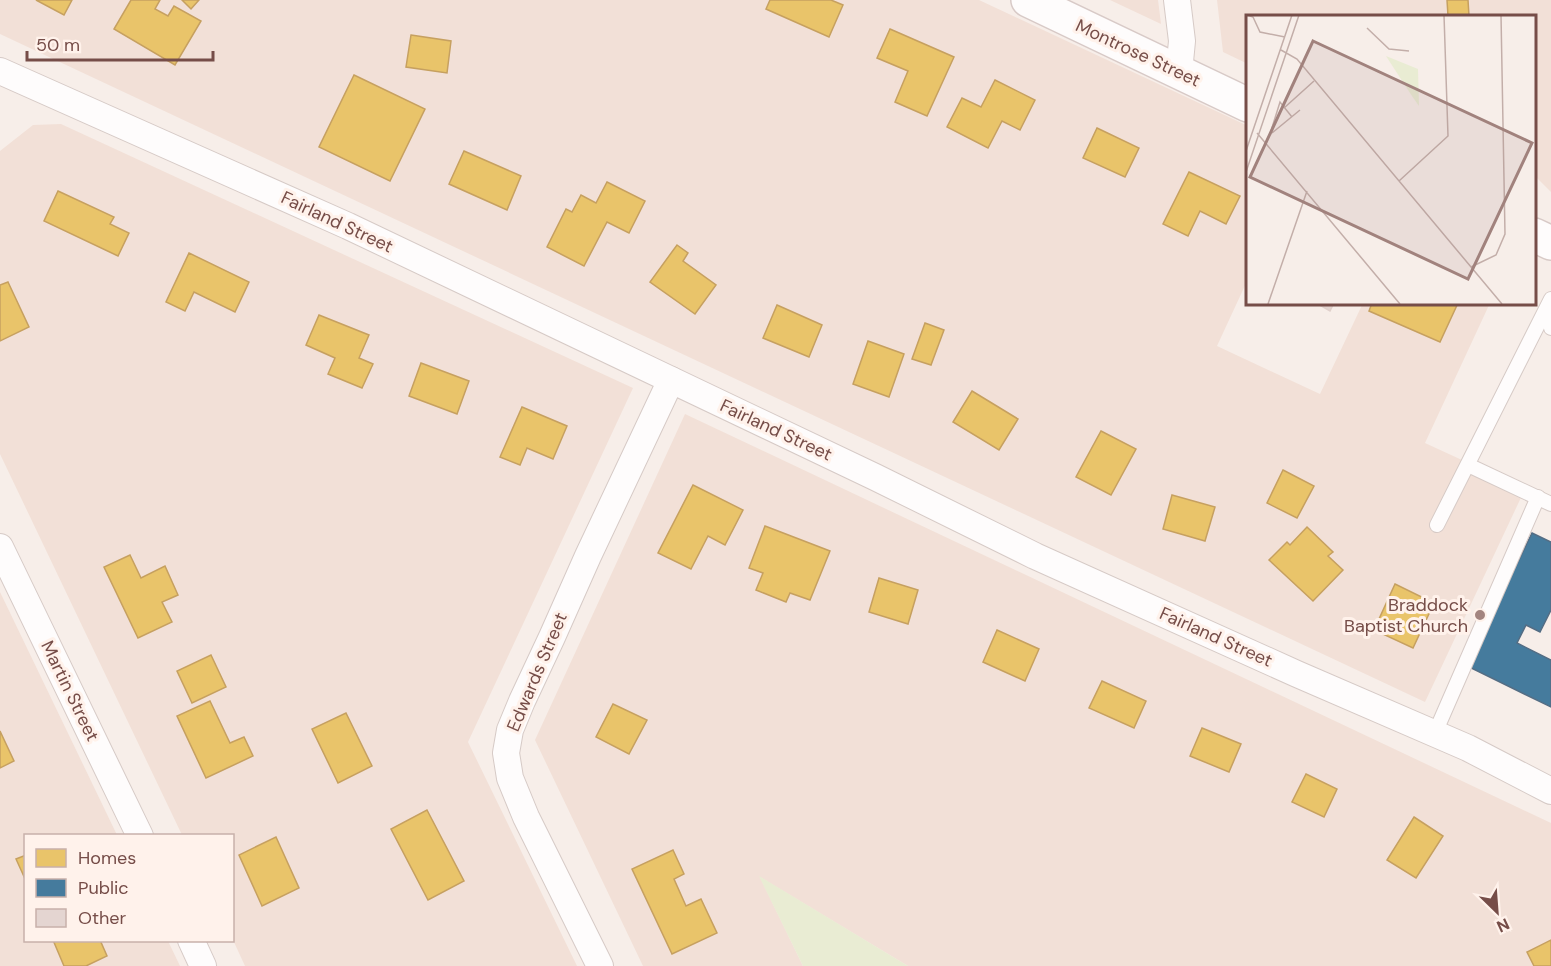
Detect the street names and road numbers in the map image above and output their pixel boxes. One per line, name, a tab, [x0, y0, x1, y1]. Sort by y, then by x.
street label: Montrose Street	[1072, 14, 1204, 92]
street label: Fairland Street	[277, 186, 397, 258]
street label: Fairland Street	[716, 394, 836, 466]
street label: Fairland Street	[1156, 601, 1276, 673]
street label: Edwards Street	[501, 609, 573, 735]
street label: Martin Street	[35, 637, 105, 745]

